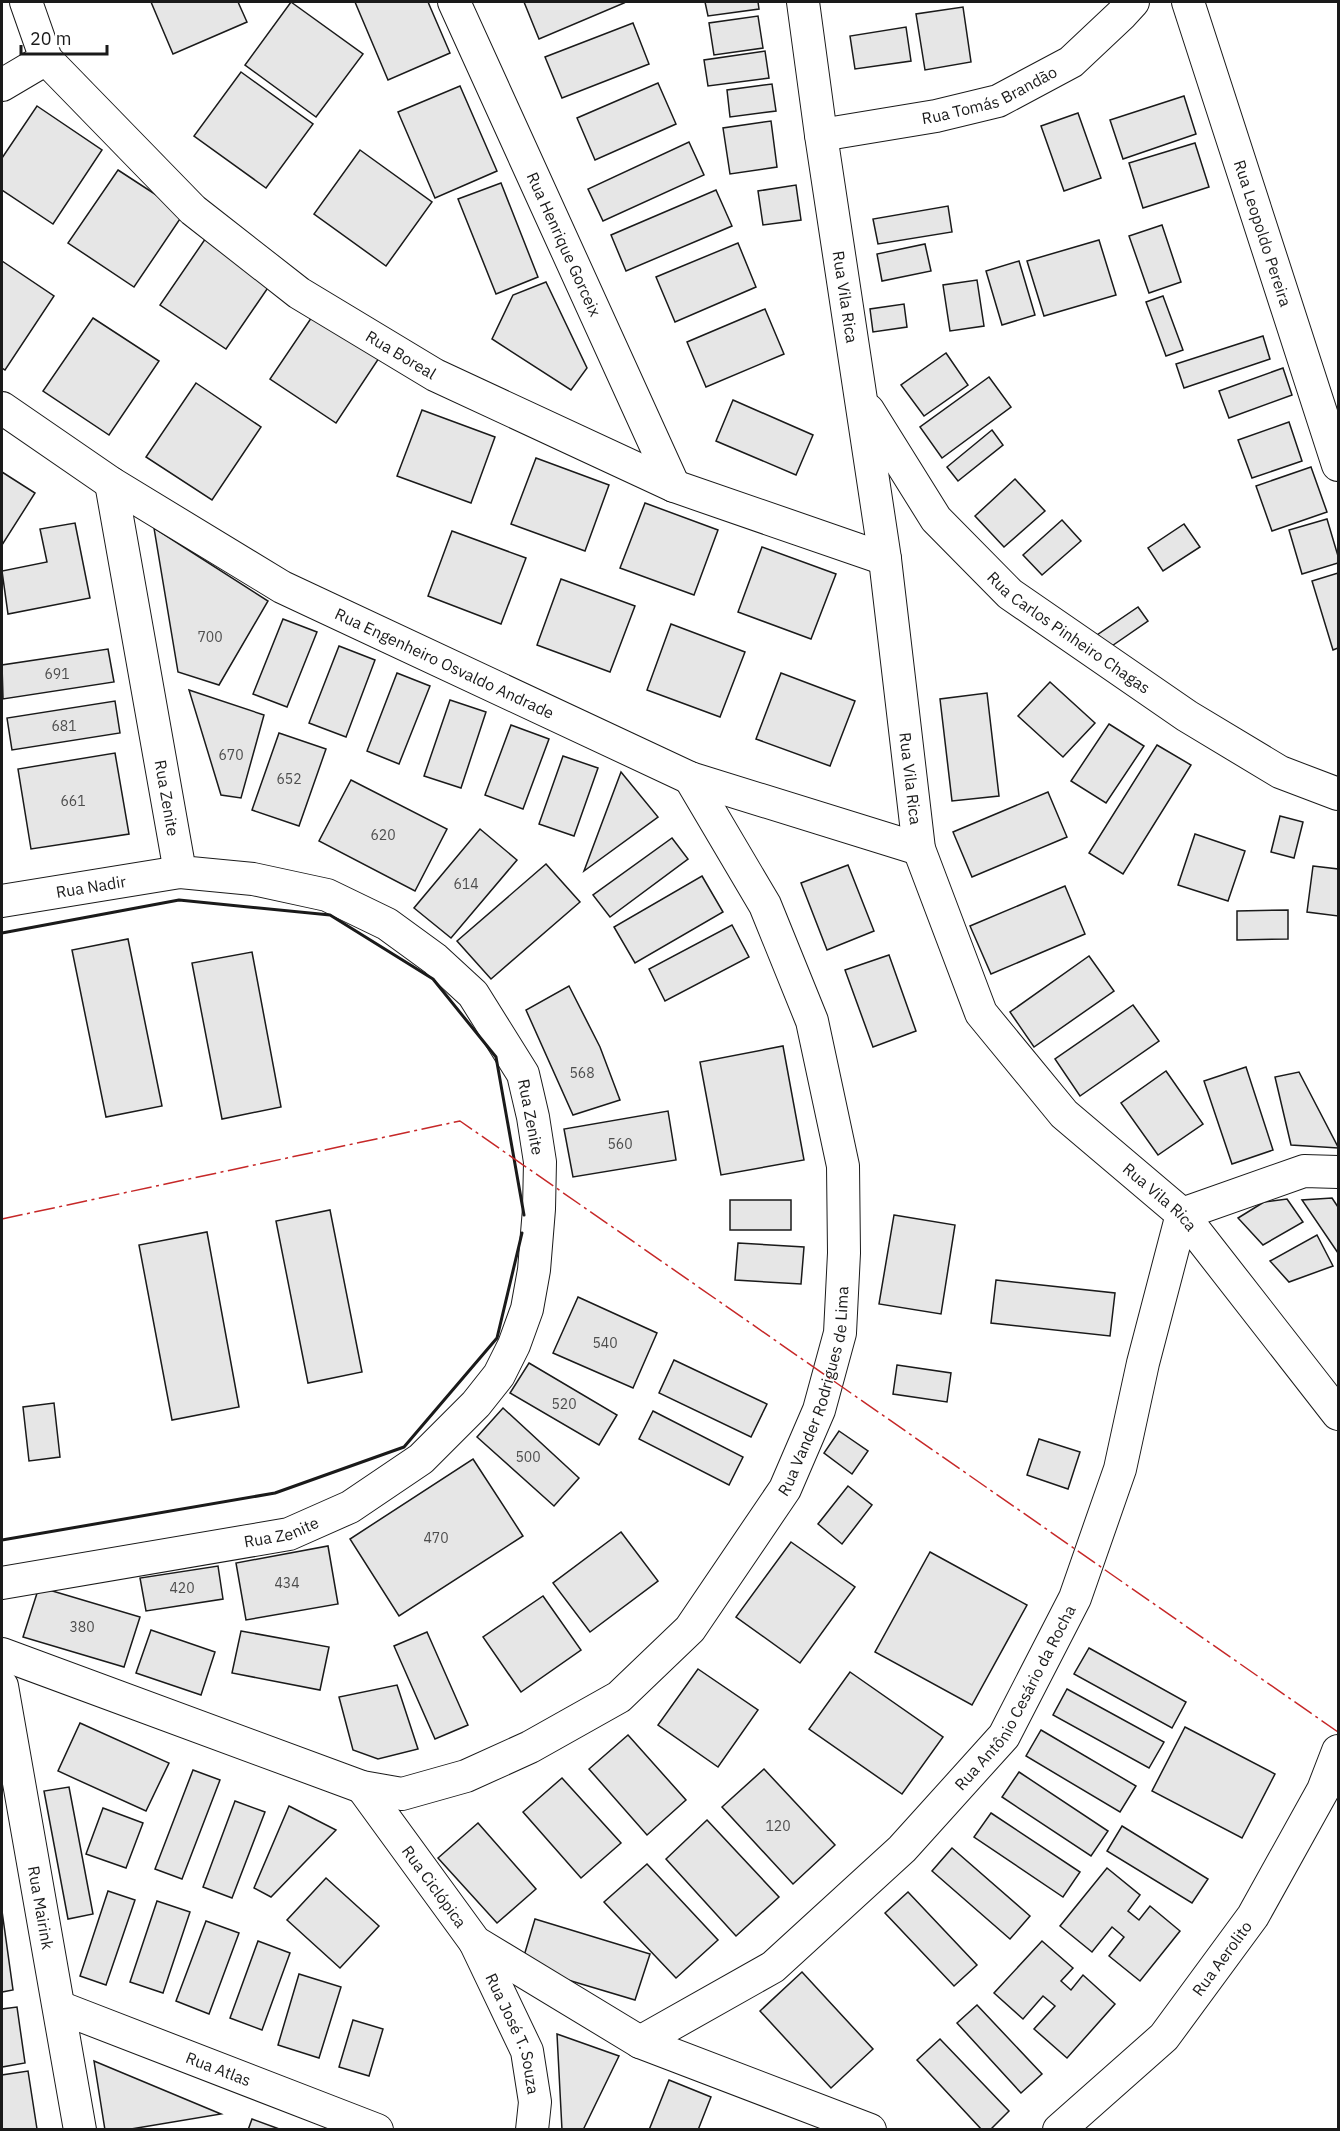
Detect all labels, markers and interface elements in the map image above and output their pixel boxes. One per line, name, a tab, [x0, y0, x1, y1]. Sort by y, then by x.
scale bar	[21, 18, 106, 56]
text: 20 m	[30, 27, 72, 50]
street label: Rua Tomás Brandão	[920, 61, 1060, 128]
street label: Rua Leopoldo Pereira	[1230, 157, 1296, 310]
street label: Rua Henrique Gorceix	[523, 169, 606, 320]
street label: Rua Vila Rica	[829, 249, 862, 345]
street label: Rua Boreal	[362, 326, 440, 383]
street label: Rua Carlos Pinheiro Chagas	[983, 567, 1154, 698]
street label: Rua Engenheiro Osvaldo Andrade	[332, 603, 557, 723]
house number: 700	[197, 628, 223, 646]
house number: 691	[44, 665, 70, 683]
house number: 681	[51, 717, 77, 735]
street label: Rua Vila Rica	[895, 731, 926, 826]
house number: 670	[218, 746, 244, 764]
street label: Rua Zenite	[150, 758, 184, 838]
house number: 652	[276, 770, 302, 788]
house number: 661	[60, 792, 86, 810]
house number: 620	[370, 826, 396, 844]
street label: Rua Nadir	[54, 871, 127, 902]
house number: 614	[453, 875, 479, 893]
house number: 568	[569, 1064, 595, 1082]
street label: Rua Zenite	[514, 1077, 548, 1157]
house number: 560	[607, 1135, 633, 1153]
street label: Rua Vila Rica	[1119, 1158, 1202, 1235]
street label: Rua Vander Rodrigues de Lima	[773, 1285, 852, 1500]
house number: 540	[592, 1334, 618, 1352]
house number: 520	[551, 1395, 577, 1413]
house number: 500	[515, 1448, 541, 1466]
street label: Rua Zenite	[242, 1512, 322, 1552]
house number: 470	[423, 1529, 449, 1547]
house number: 434	[274, 1574, 300, 1592]
house number: 420	[169, 1579, 195, 1597]
street label: Rua Antônio Cesário da Rocha	[950, 1601, 1080, 1794]
house number: 380	[69, 1618, 95, 1636]
house number: 120	[765, 1817, 791, 1835]
street label: Rua Ciclópica	[398, 1841, 471, 1932]
street label: Rua Mairink	[24, 1864, 58, 1952]
street label: Rua Aerolito	[1188, 1917, 1256, 2000]
street label: Rua José T. Souza	[481, 1970, 544, 2096]
street label: Rua Atlas	[183, 2047, 254, 2090]

